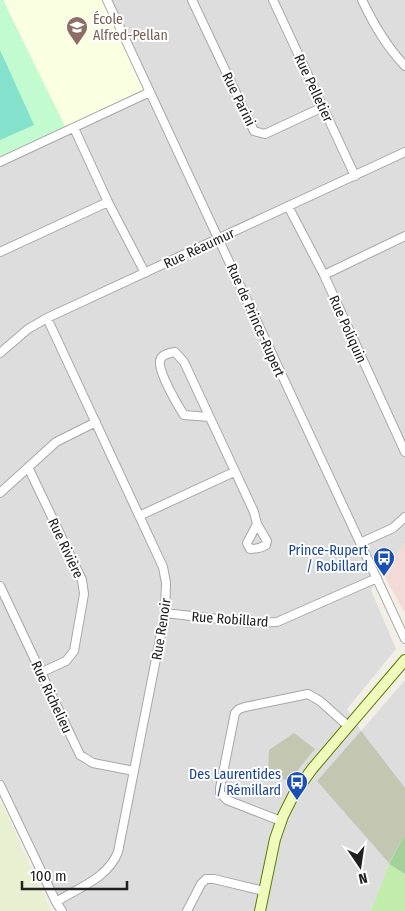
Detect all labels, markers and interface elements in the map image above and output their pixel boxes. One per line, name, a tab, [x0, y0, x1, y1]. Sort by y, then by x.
place label: École Alfred-Pellan	[93, 10, 168, 44]
school or university icon: École Alfred-Pellan	[65, 15, 89, 46]
street label: Rue Pelletier	[290, 51, 337, 125]
street label: Rue Parini	[218, 69, 259, 129]
street label: Rue Réaumur	[161, 225, 238, 272]
street label: Rue de Prince-Rupert	[223, 261, 288, 380]
street label: Rue Poliquin	[325, 293, 370, 366]
street label: Rue Rivière	[44, 515, 87, 581]
place label: Prince-Rupert / Robillard	[289, 542, 368, 575]
bus stop icon: Prince-Rupert / Robillard	[372, 546, 396, 577]
street label: Rue Renoir	[148, 597, 175, 661]
street label: Rue Robillard	[191, 608, 269, 631]
street label: Rue Richelieu	[27, 658, 76, 736]
place label: Des Laurentides / Rémillard	[189, 766, 281, 799]
bus stop icon: Des Laurentides / Rémillard	[285, 770, 309, 801]
north arrow	[335, 841, 385, 891]
scale bar	[22, 858, 128, 890]
text: 100 m	[30, 867, 67, 885]
text: N	[357, 869, 369, 887]

